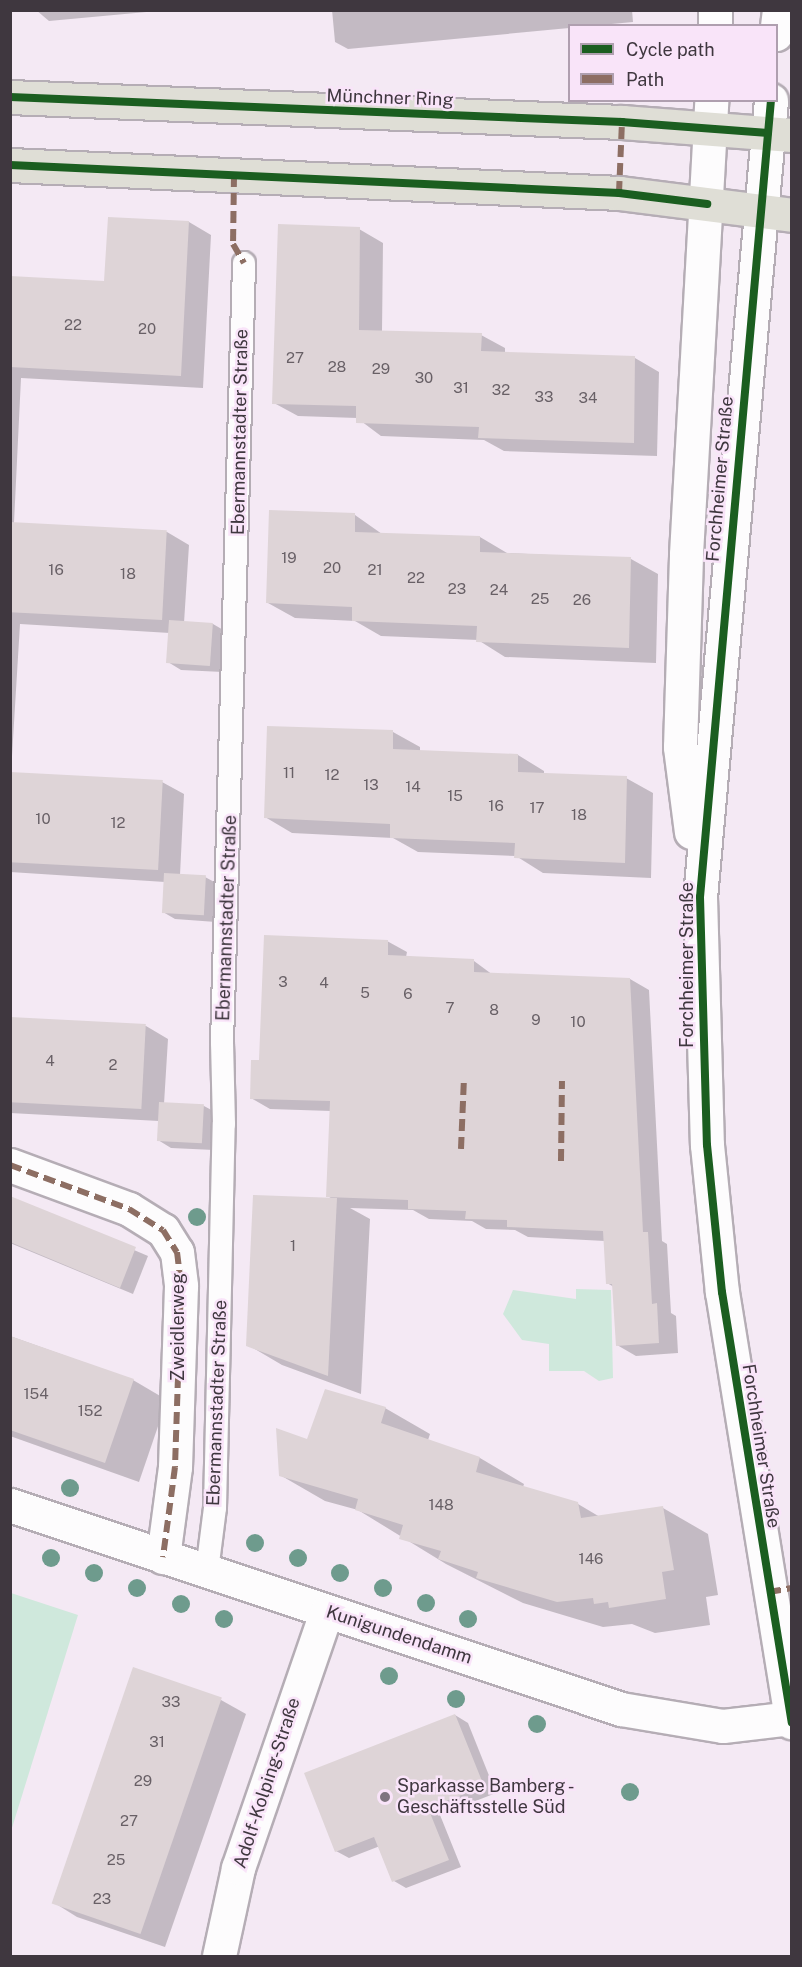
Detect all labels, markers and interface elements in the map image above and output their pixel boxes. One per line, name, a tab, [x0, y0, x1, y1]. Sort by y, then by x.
legend	[568, 24, 778, 102]
text: Cycle path	[626, 39, 715, 60]
text: Path	[626, 69, 664, 90]
street label: Münchner Ring	[326, 85, 454, 111]
house number: 22	[64, 316, 82, 334]
house number: 20	[138, 320, 156, 338]
street label: Ebermannstadter Straße	[227, 329, 253, 535]
house number: 27	[286, 349, 304, 367]
house number: 28	[328, 358, 346, 376]
house number: 29	[372, 360, 390, 378]
house number: 30	[415, 369, 433, 387]
house number: 31	[453, 379, 469, 397]
house number: 32	[492, 381, 510, 399]
house number: 33	[535, 388, 553, 406]
house number: 34	[579, 389, 597, 407]
street label: Forchheimer Straße	[702, 395, 738, 563]
house number: 19	[281, 549, 297, 567]
house number: 20	[323, 559, 341, 577]
house number: 16	[48, 561, 64, 579]
house number: 21	[367, 561, 383, 579]
house number: 18	[120, 565, 136, 583]
house number: 22	[407, 569, 425, 587]
house number: 23	[448, 580, 466, 598]
house number: 24	[490, 581, 508, 599]
house number: 25	[531, 590, 549, 608]
house number: 26	[573, 591, 591, 609]
house number: 11	[283, 764, 295, 782]
house number: 12	[324, 766, 340, 784]
house number: 13	[363, 776, 379, 794]
house number: 14	[405, 778, 421, 796]
house number: 15	[447, 787, 463, 805]
house number: 16	[488, 797, 504, 815]
house number: 17	[529, 799, 545, 817]
house number: 18	[571, 806, 587, 824]
house number: 10	[35, 810, 51, 828]
house number: 12	[110, 814, 126, 832]
street label: Ebermannstadter Straße	[213, 815, 241, 1021]
street label: Forchheimer Straße	[676, 882, 698, 1048]
house number: 3	[278, 973, 288, 991]
house number: 4	[319, 974, 329, 992]
house number: 5	[360, 984, 370, 1002]
house number: 6	[403, 985, 413, 1003]
house number: 7	[445, 999, 455, 1017]
house number: 8	[489, 1001, 499, 1019]
house number: 9	[531, 1011, 541, 1029]
house number: 10	[570, 1013, 586, 1031]
house number: 4	[45, 1052, 55, 1070]
house number: 2	[109, 1056, 117, 1074]
house number: 1	[290, 1237, 296, 1255]
street label: Zweidlerweg	[167, 1273, 189, 1381]
street label: Ebermannstadter Straße	[203, 1300, 231, 1506]
street label: Forchheimer Straße	[737, 1362, 785, 1530]
house number: 154	[23, 1385, 49, 1403]
house number: 152	[78, 1402, 102, 1420]
house number: 148	[428, 1496, 454, 1514]
house number: 146	[579, 1550, 603, 1568]
street label: Kunigundendamm	[323, 1601, 475, 1669]
house number: 33	[162, 1693, 180, 1711]
street label: Adolf-Kolping-Straße	[229, 1695, 305, 1871]
house number: 31	[149, 1733, 165, 1751]
house number: 29	[134, 1772, 152, 1790]
place label: Sparkasse Bamberg - Geschäftsstelle Süd	[397, 1776, 577, 1818]
marker: Sparkasse Bamberg - Geschäftsstelle Süd	[378, 1790, 392, 1804]
house number: 27	[120, 1812, 138, 1830]
house number: 25	[107, 1851, 125, 1869]
house number: 23	[93, 1890, 111, 1908]

